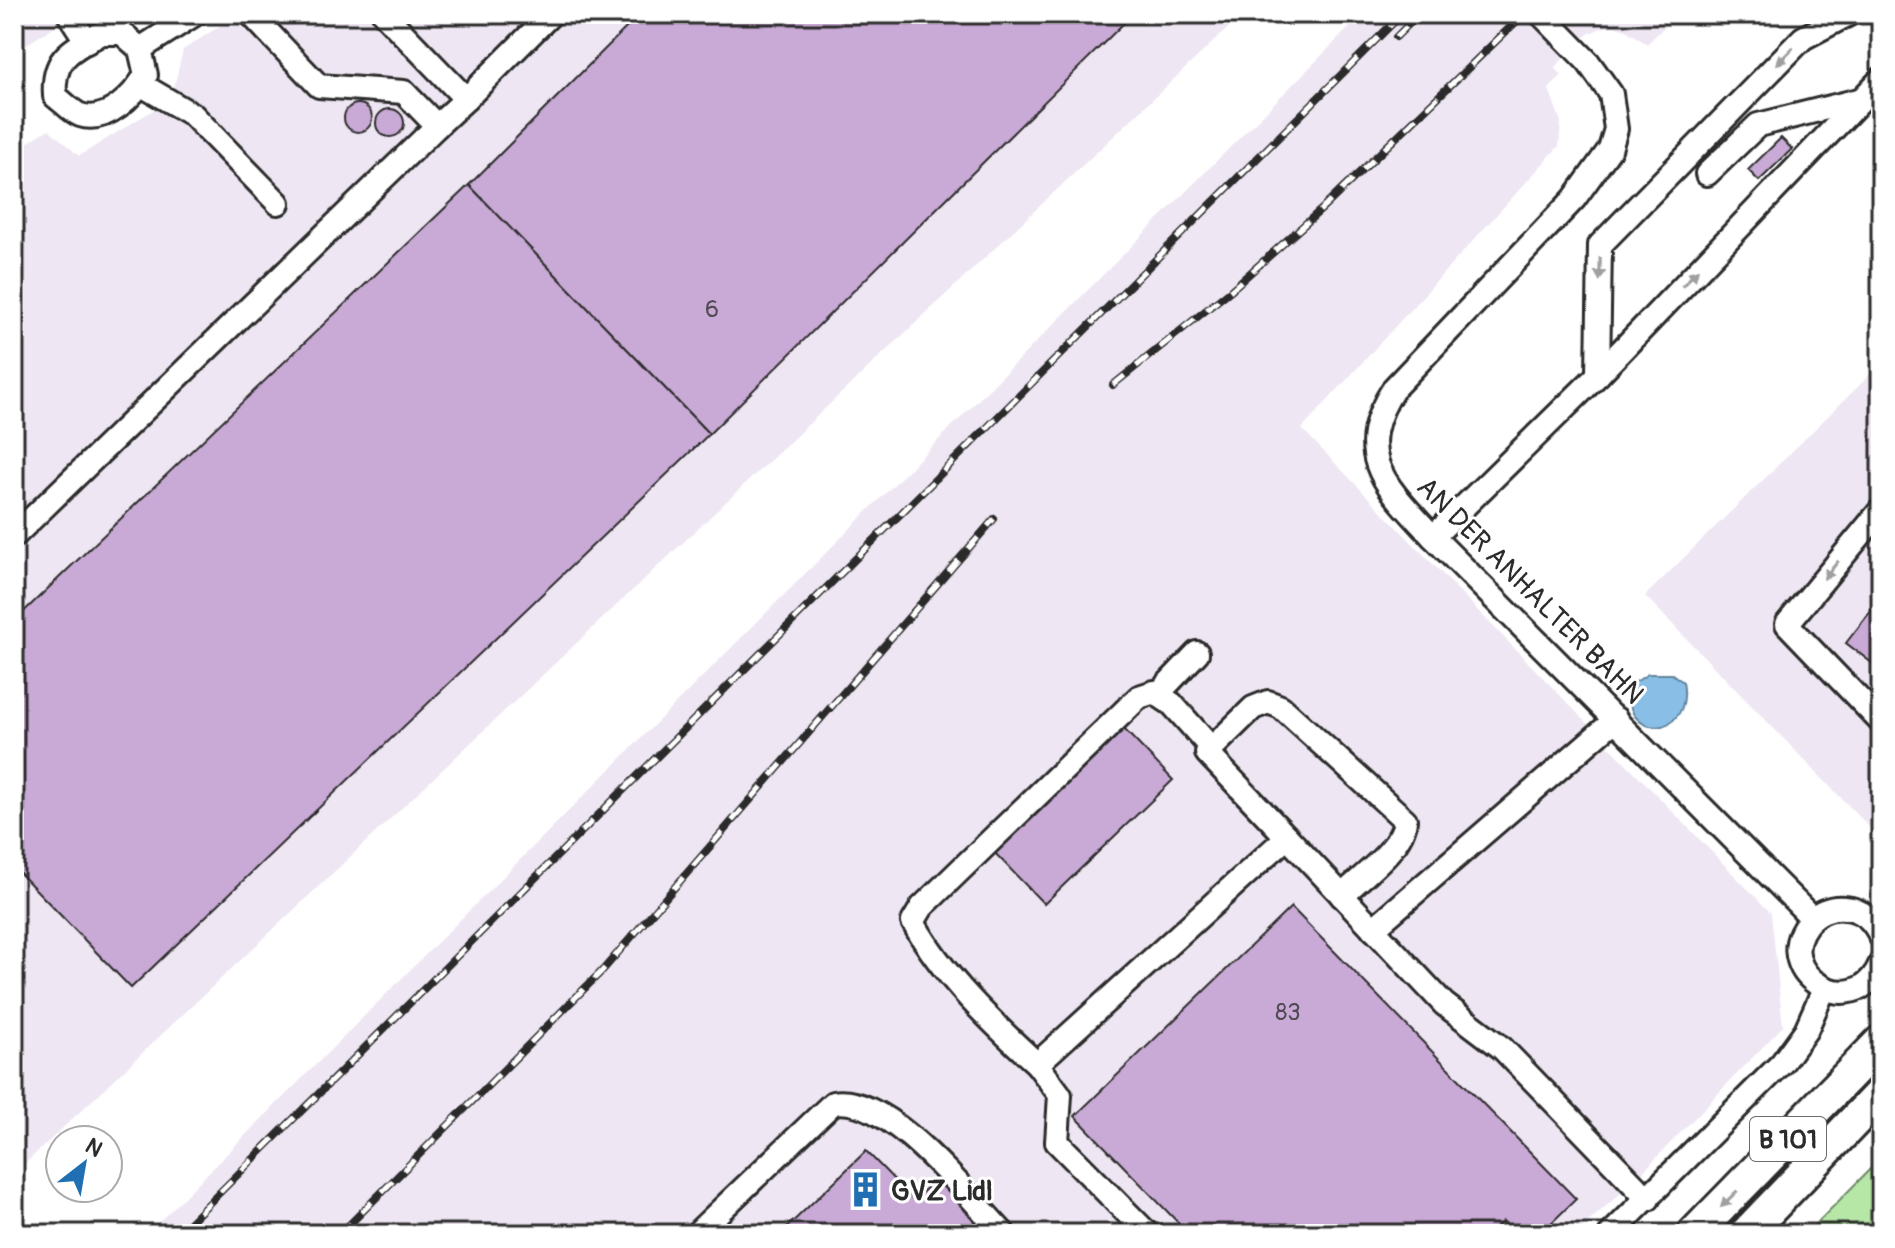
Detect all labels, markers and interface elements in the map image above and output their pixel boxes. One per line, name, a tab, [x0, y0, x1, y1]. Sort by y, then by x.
one-way arrow	[1776, 46, 1794, 65]
one-way arrow	[1593, 257, 1606, 282]
one-way arrow	[1681, 269, 1699, 288]
house number: 6	[705, 295, 719, 324]
street label: AN DER ANHALTER BAHN	[1409, 470, 1651, 712]
one-way arrow	[1824, 560, 1840, 580]
house number: 83	[1275, 998, 1301, 1027]
road number: B 101	[1750, 1117, 1826, 1161]
north arrow	[44, 1124, 124, 1204]
text: N	[80, 1132, 107, 1164]
building icon: GVZ Lidl	[846, 1171, 884, 1209]
place label: GVZ Lidl	[891, 1174, 993, 1209]
one-way arrow	[1721, 1189, 1739, 1208]

